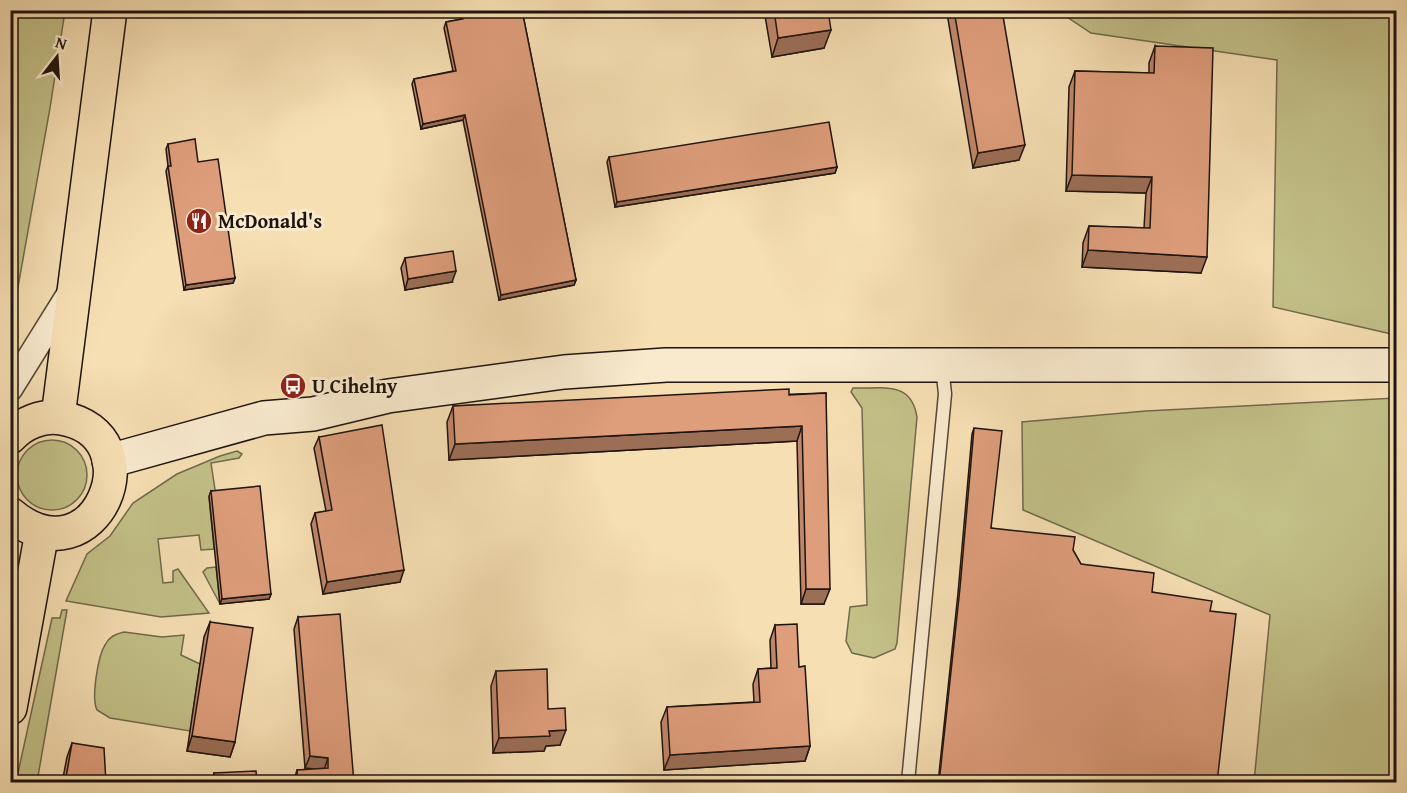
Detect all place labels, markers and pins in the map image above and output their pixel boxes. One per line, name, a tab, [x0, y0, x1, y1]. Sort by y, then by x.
restaurant icon: McDonald's	[184, 206, 214, 236]
place label: McDonald's	[218, 206, 322, 235]
bus stop icon: U Cihelny	[278, 371, 308, 401]
place label: U Cihelny	[312, 371, 398, 400]

